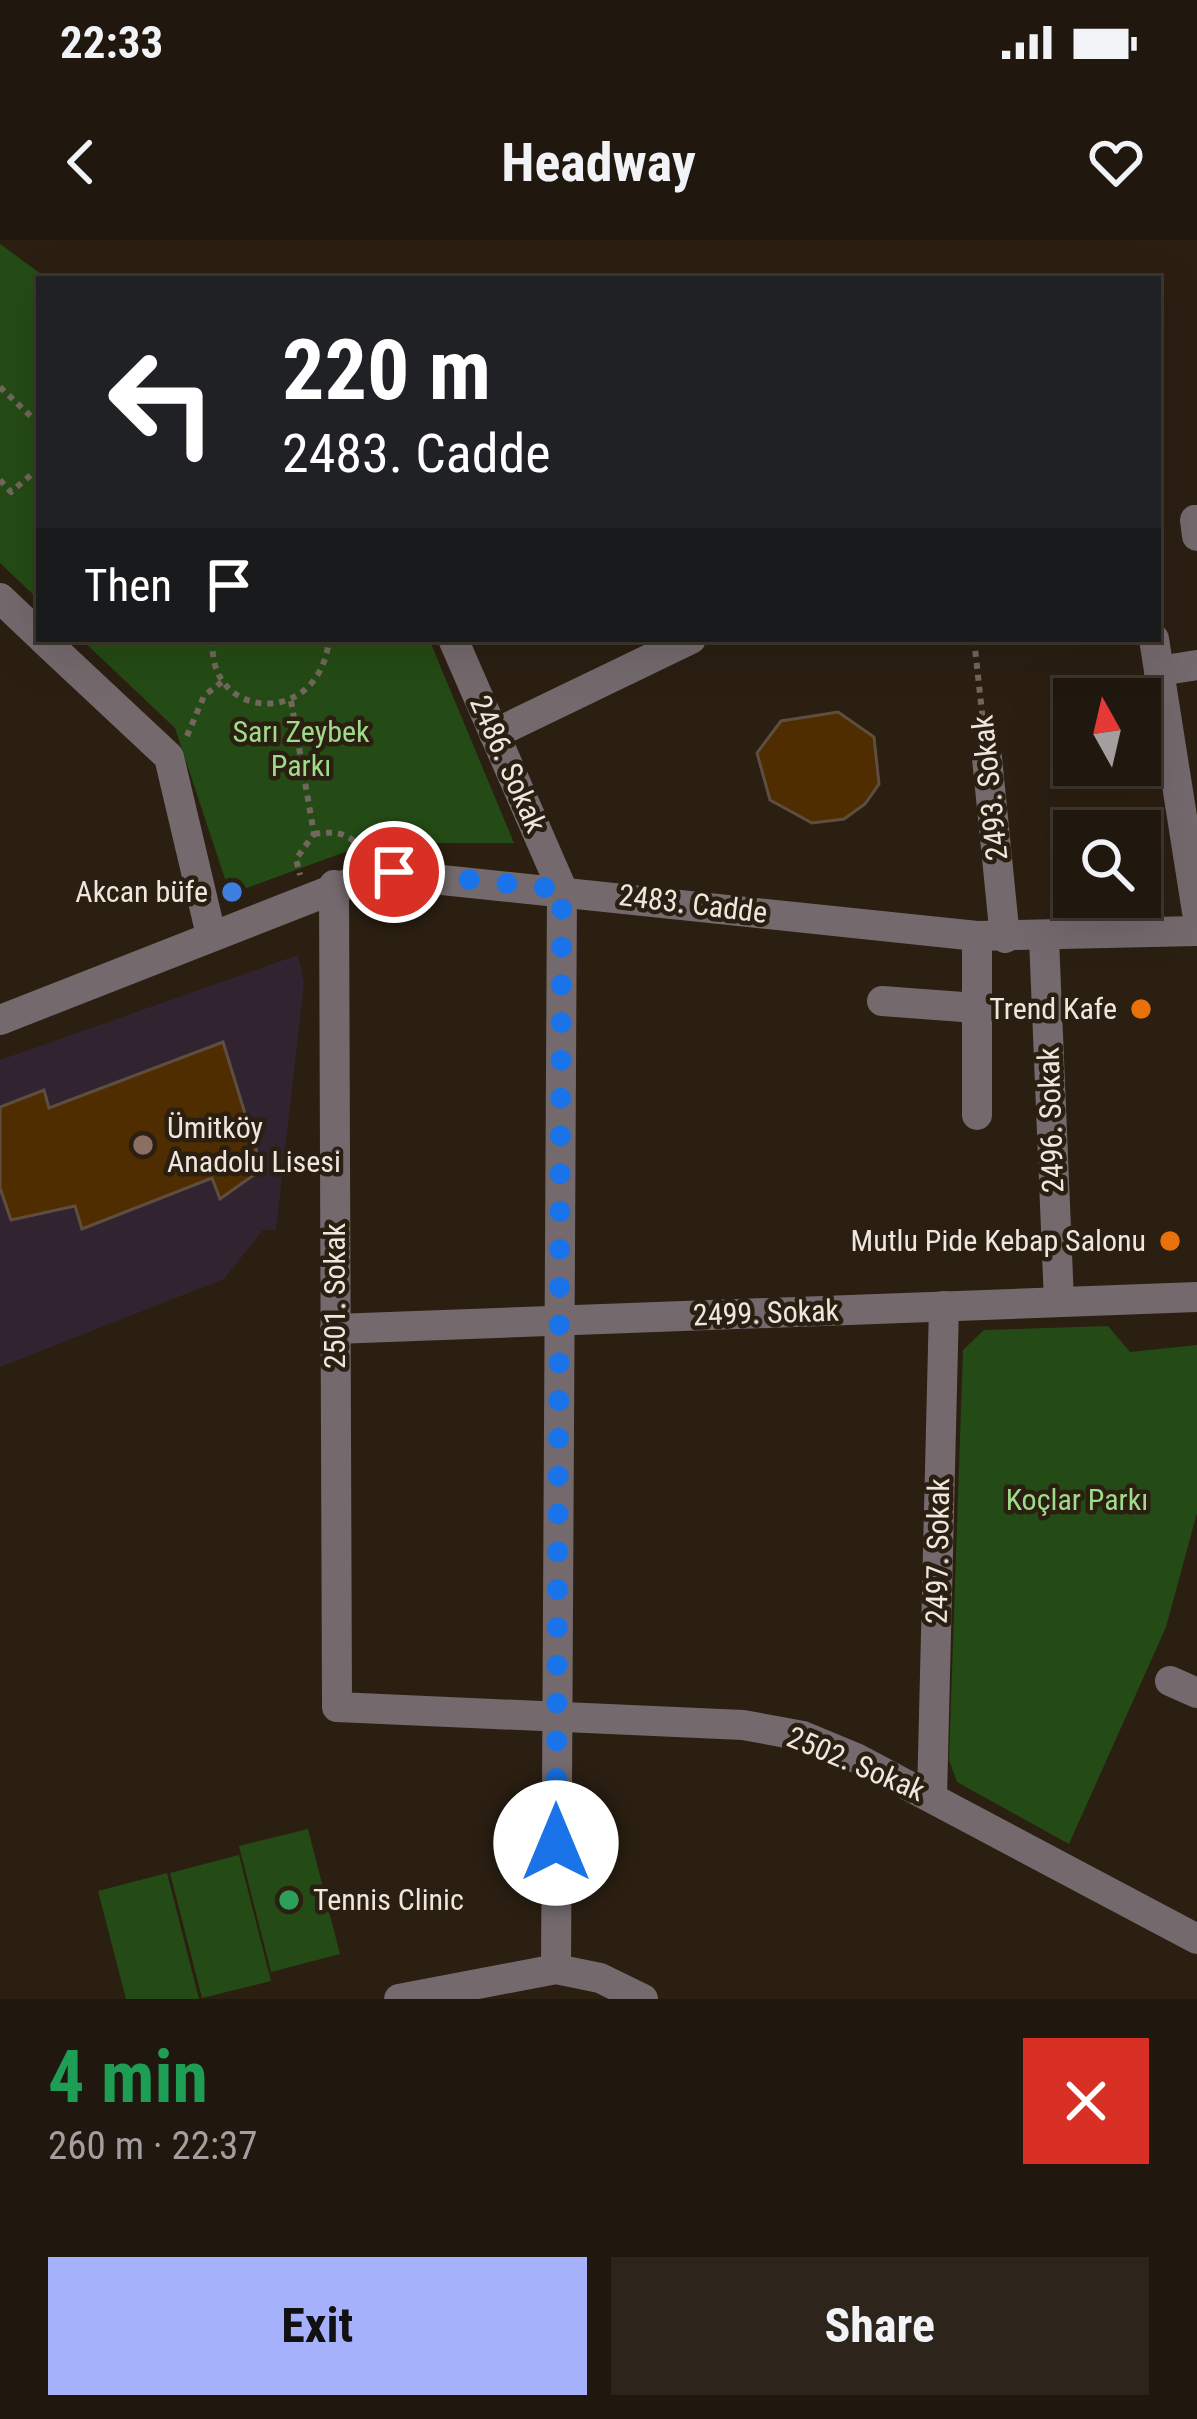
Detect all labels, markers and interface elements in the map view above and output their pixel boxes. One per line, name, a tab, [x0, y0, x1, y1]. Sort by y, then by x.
text: 22:33	[60, 16, 163, 69]
icon: back	[48, 129, 114, 195]
icon: heart	[1083, 129, 1149, 195]
text: Headway	[501, 131, 696, 194]
text: 220 m	[282, 321, 491, 420]
icon: left	[84, 324, 240, 480]
text: 2483. Cadde	[282, 422, 551, 485]
icon: arrive	[196, 552, 262, 618]
text: Then	[84, 559, 172, 612]
north arrow	[1053, 678, 1161, 786]
map controls	[1053, 678, 1161, 918]
street label: 2486. Sokak	[463, 690, 554, 838]
street label: 2493. Sokak	[964, 713, 1015, 863]
park label: Sarı Zeybek Parkı	[232, 714, 370, 783]
button: search	[1053, 810, 1161, 918]
pin	[343, 821, 445, 923]
icon: arrive	[361, 839, 427, 905]
place label: Akcan büfe	[75, 874, 208, 909]
street label: 2483. Cadde	[617, 877, 769, 930]
marker: Akcan büfe	[219, 879, 245, 905]
place label: Trend Kafe	[989, 991, 1117, 1026]
marker: Trend Kafe	[1128, 996, 1154, 1022]
street label: 2496. Sokak	[1030, 1046, 1071, 1194]
place label: Ümitköy Anadolu Lisesi	[167, 1110, 341, 1179]
marker: Ümitköy Anadolu Lisesi	[130, 1132, 156, 1158]
street label: 2501. Sokak	[317, 1222, 352, 1369]
place label: Mutlu Pide Kebap Salonu	[851, 1223, 1146, 1258]
marker: Mutlu Pide Kebap Salonu	[1157, 1228, 1183, 1254]
street label: 2499. Sokak	[692, 1292, 840, 1333]
street label: 2497. Sokak	[919, 1477, 956, 1624]
park label: Koçlar Parkı	[1006, 1482, 1148, 1517]
street label: 2502. Sokak	[782, 1719, 931, 1808]
position arrow	[493, 1780, 619, 1906]
place label: Tennis Clinic	[313, 1882, 464, 1917]
marker: Tennis Clinic	[276, 1887, 302, 1913]
text: 4 min	[48, 2035, 208, 2120]
button: close	[1023, 2038, 1149, 2164]
text: 260 m · 22:37	[48, 2123, 258, 2169]
button: Exit	[48, 2257, 587, 2395]
button: Share	[611, 2257, 1149, 2395]

